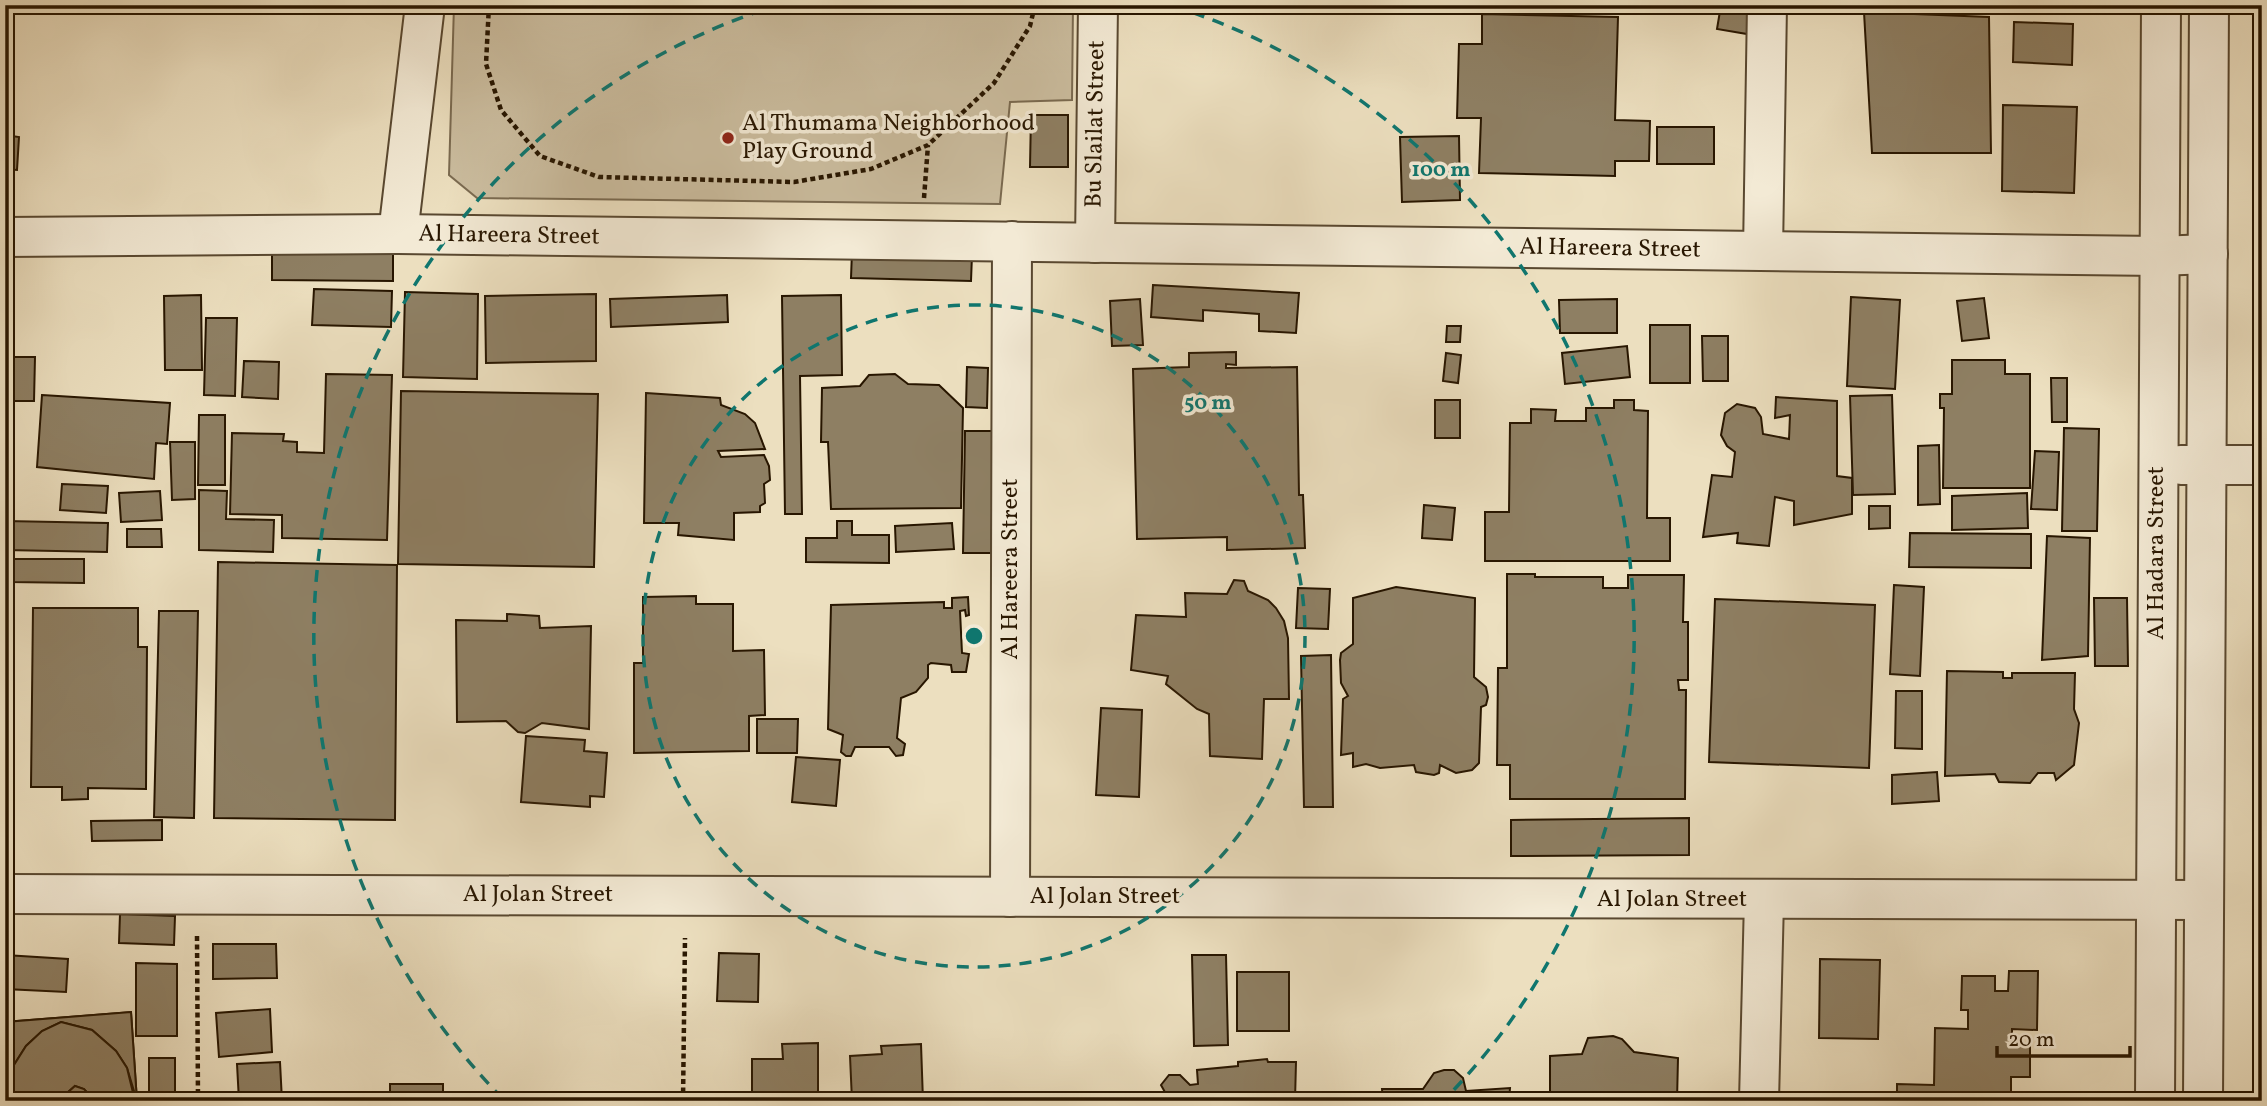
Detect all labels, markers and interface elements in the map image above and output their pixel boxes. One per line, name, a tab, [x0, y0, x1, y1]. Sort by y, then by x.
street label: Bu Slailat Street	[1078, 40, 1114, 208]
place label: Al Thumama Neighborhood Play Ground	[742, 107, 1035, 169]
marker: Al Thumama Neighborhood Play Ground	[720, 130, 736, 146]
text: 100 m	[1411, 156, 1471, 185]
street label: Al Hareera Street	[418, 217, 600, 255]
street label: Al Hareera Street	[1519, 230, 1701, 268]
text: 50 m	[1184, 389, 1232, 418]
street label: Al Hadara Street	[2140, 466, 2174, 640]
street label: Al Hareera Street	[994, 478, 1028, 660]
centre of rings	[962, 624, 986, 648]
street label: Al Jolan Street	[463, 878, 613, 912]
street label: Al Jolan Street	[1030, 880, 1180, 914]
street label: Al Jolan Street	[1597, 883, 1747, 917]
scale bar	[1997, 1015, 2130, 1059]
text: 20 m	[2008, 1026, 2054, 1055]

